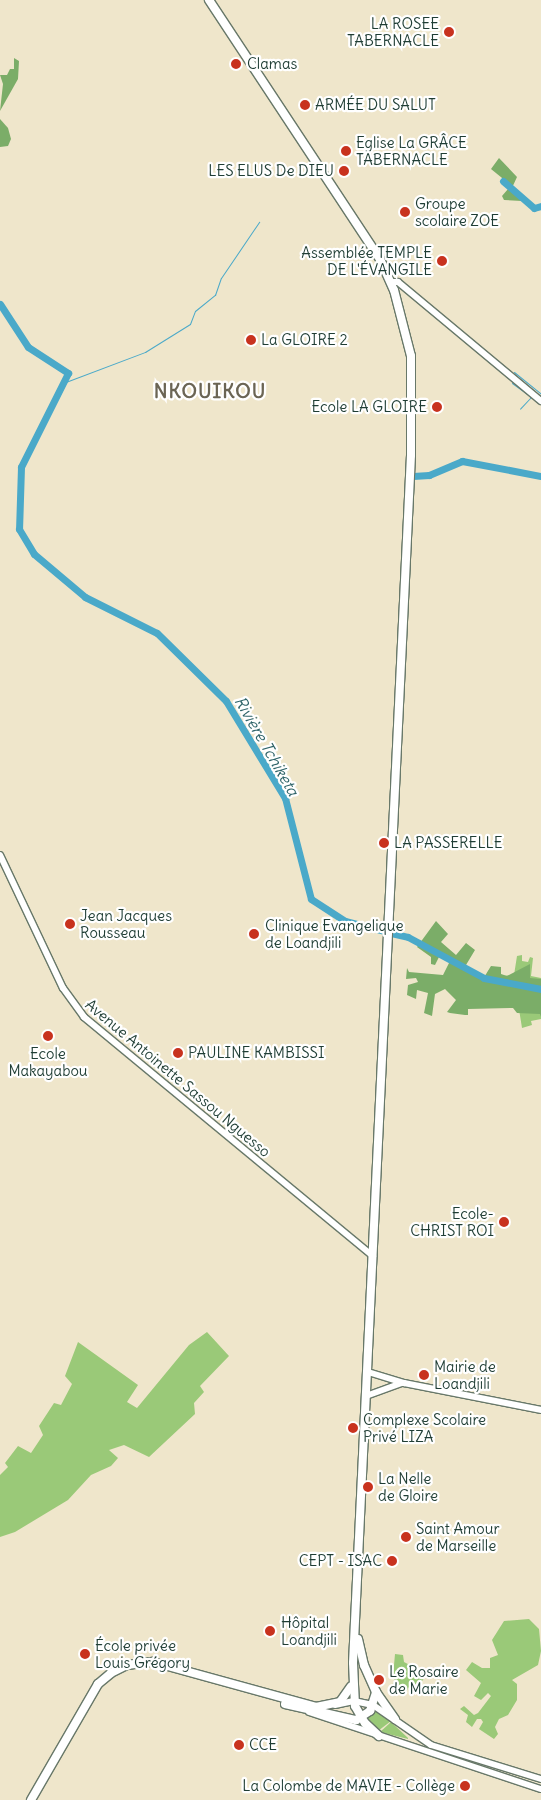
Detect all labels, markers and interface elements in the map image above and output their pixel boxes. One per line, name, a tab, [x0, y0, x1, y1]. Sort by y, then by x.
place label: LA ROSEE TABERNACLE	[347, 14, 439, 49]
marker: LA ROSEE TABERNACLE	[443, 26, 455, 38]
place label: Clamas	[247, 55, 297, 73]
marker: Clamas	[229, 57, 243, 71]
place label: ARMÉE DU SALUT	[315, 96, 436, 114]
marker: ARMÉE DU SALUT	[299, 99, 311, 111]
place label: Eglise La GRÂCE TABERNACLE	[356, 133, 467, 168]
marker: Eglise La GRÂCE TABERNACLE	[340, 145, 352, 157]
place label: LES ELUS De DIEU	[208, 162, 334, 180]
marker: LES ELUS De DIEU	[338, 165, 350, 177]
place label: Groupe scolaire ZOE	[415, 194, 499, 229]
marker: Groupe scolaire ZOE	[399, 206, 411, 218]
place label: Assemblée TEMPLE DE L'ÉVANGILE	[301, 243, 432, 278]
marker: Assemblée TEMPLE DE L'ÉVANGILE	[436, 255, 448, 267]
place label: La GLOIRE 2	[261, 331, 348, 349]
marker: La GLOIRE 2	[245, 334, 257, 346]
district label: NKOUIKOU	[153, 378, 267, 402]
place label: Ecole LA GLOIRE	[311, 398, 427, 416]
marker: Ecole LA GLOIRE	[431, 401, 443, 413]
water label: Rivière Tchiketa	[231, 693, 303, 799]
place label: LA PASSERELLE	[394, 834, 503, 852]
marker: LA PASSERELLE	[378, 837, 390, 849]
place label: Jean Jacques Rousseau	[80, 906, 172, 941]
place label: Clinique Evangelique de Loandjili	[265, 916, 404, 951]
marker: Jean Jacques Rousseau	[64, 918, 76, 930]
marker: Clinique Evangelique de Loandjili	[247, 927, 261, 941]
street label: Avenue Antoinette Sassou Nguesso	[82, 995, 274, 1161]
marker: Ecole Makayabou	[42, 1030, 54, 1042]
place label: Ecole Makayabou	[8, 1044, 88, 1079]
place label: PAULINE KAMBISSI	[188, 1044, 324, 1062]
marker: PAULINE KAMBISSI	[172, 1047, 184, 1059]
place label: Ecole- CHRIST ROI	[410, 1204, 494, 1239]
marker: Ecole- CHRIST ROI	[498, 1216, 510, 1228]
place label: Mairie de Loandjili	[434, 1357, 496, 1392]
marker: Mairie de Loandjili	[418, 1369, 430, 1381]
place label: Complexe Scolaire Privé LIZA	[363, 1410, 486, 1445]
marker: Complexe Scolaire Privé LIZA	[347, 1422, 359, 1434]
place label: La Nelle de Gloire	[378, 1469, 438, 1504]
marker: La Nelle de Gloire	[362, 1481, 374, 1493]
place label: Saint Amour de Marseille	[416, 1519, 500, 1554]
marker: Saint Amour de Marseille	[400, 1531, 412, 1543]
place label: CEPT - ISAC	[299, 1552, 382, 1570]
marker: CEPT - ISAC	[386, 1555, 398, 1567]
place label: Hôpital Loandjili	[281, 1613, 337, 1648]
marker: Hôpital Loandjili	[263, 1624, 277, 1638]
place label: École privée Louis Grégory	[95, 1636, 190, 1671]
marker: École privée Louis Grégory	[79, 1648, 91, 1660]
place label: Le Rosaire de Marie	[389, 1662, 459, 1697]
marker: Le Rosaire de Marie	[373, 1674, 385, 1686]
place label: CCE	[249, 1736, 277, 1754]
marker: CCE	[233, 1739, 245, 1751]
place label: La Colombe de MAVIE - Collège	[242, 1777, 455, 1795]
marker: La Colombe de MAVIE - Collège	[459, 1780, 471, 1792]

